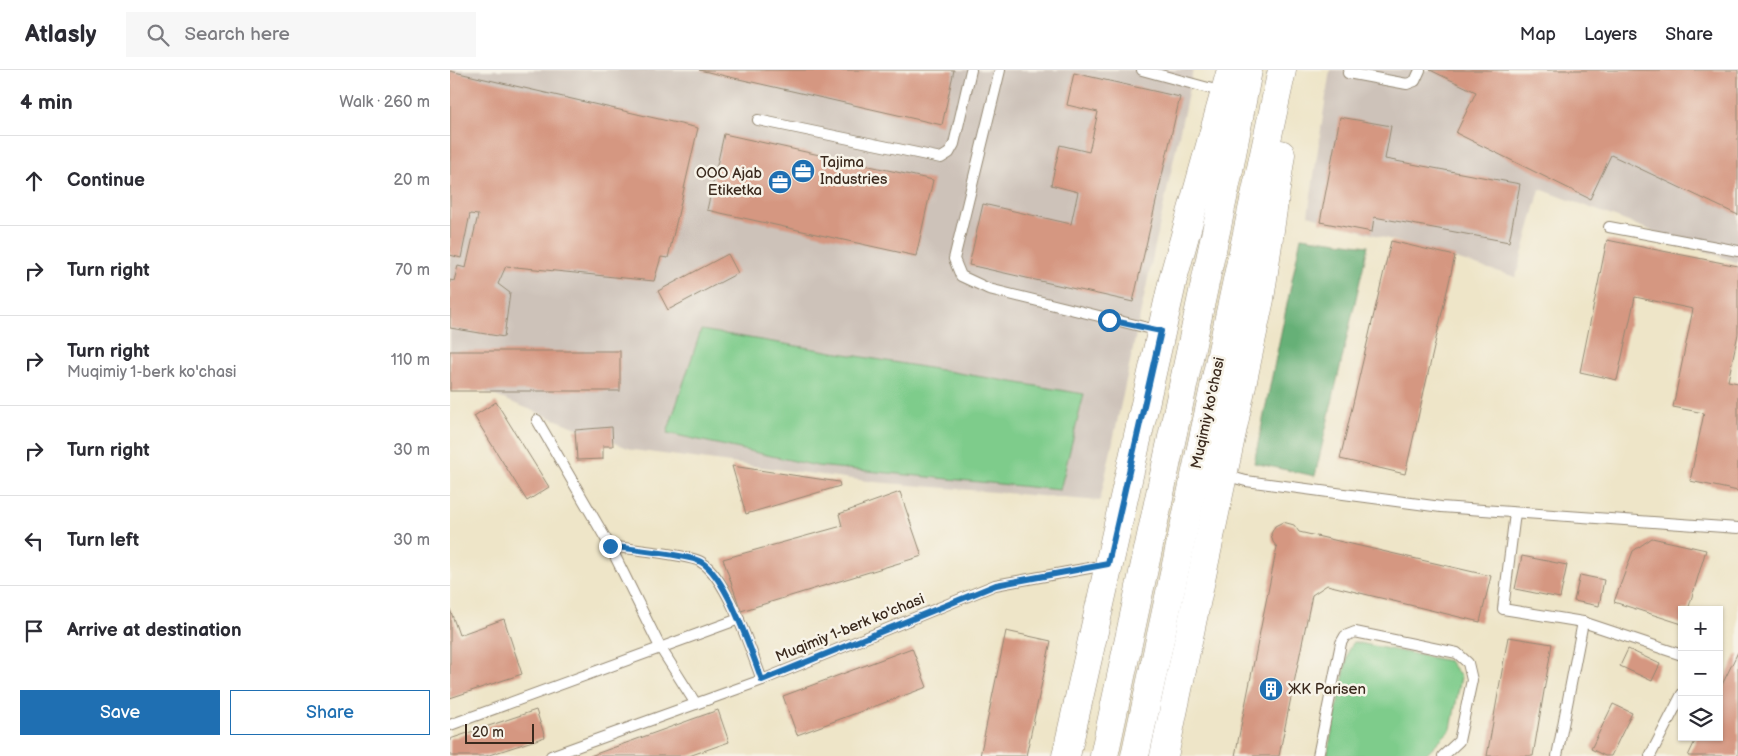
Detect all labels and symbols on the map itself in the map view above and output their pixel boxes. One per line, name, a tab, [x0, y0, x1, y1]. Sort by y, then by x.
place label: Tajima Industries	[820, 153, 888, 189]
office icon: Tajima Industries	[790, 158, 816, 184]
place label: ООО Ajab Etiketka	[696, 164, 763, 200]
office icon: ООО Ajab Etiketka	[767, 169, 793, 195]
route start	[1098, 309, 1121, 332]
street label: Muqimiy ko'chasi	[1187, 355, 1229, 471]
route end	[599, 535, 622, 558]
street label: Muqimiy 1-berk ko'chasi	[773, 589, 927, 667]
building icon: ЖК Parisen	[1258, 676, 1284, 702]
place label: ЖК Parisen	[1288, 680, 1366, 699]
scale bar	[465, 721, 534, 744]

